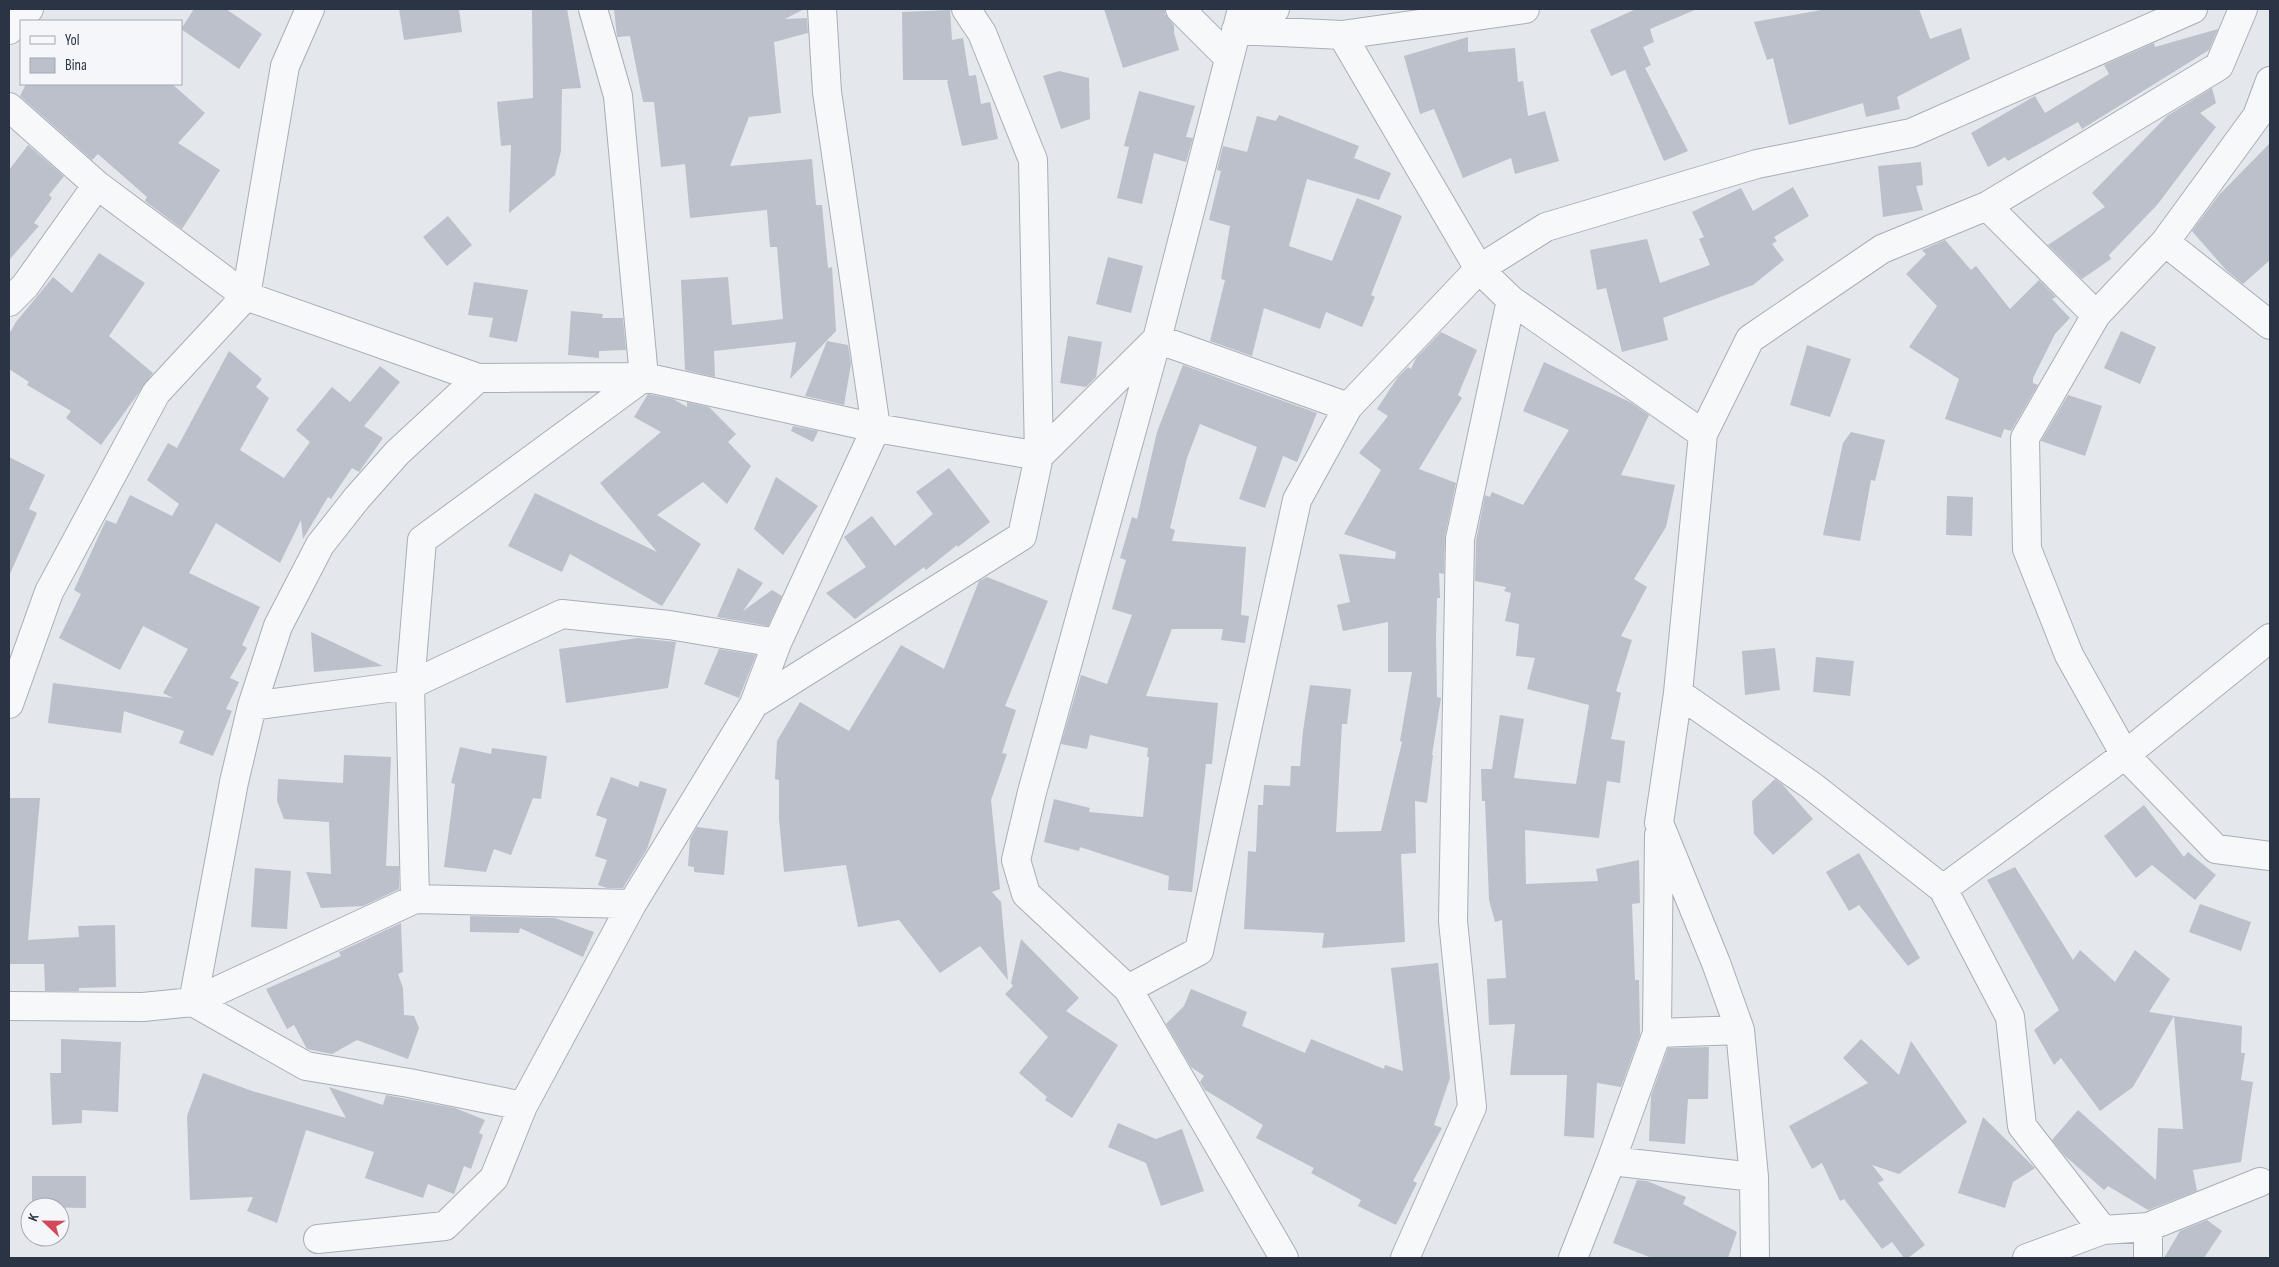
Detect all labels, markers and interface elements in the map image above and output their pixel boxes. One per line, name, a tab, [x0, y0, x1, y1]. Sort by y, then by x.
legend	[20, 20, 182, 85]
text: Yol	[65, 31, 80, 50]
text: Bina	[65, 56, 87, 75]
north arrow	[20, 1197, 70, 1247]
text: K	[24, 1211, 43, 1224]

